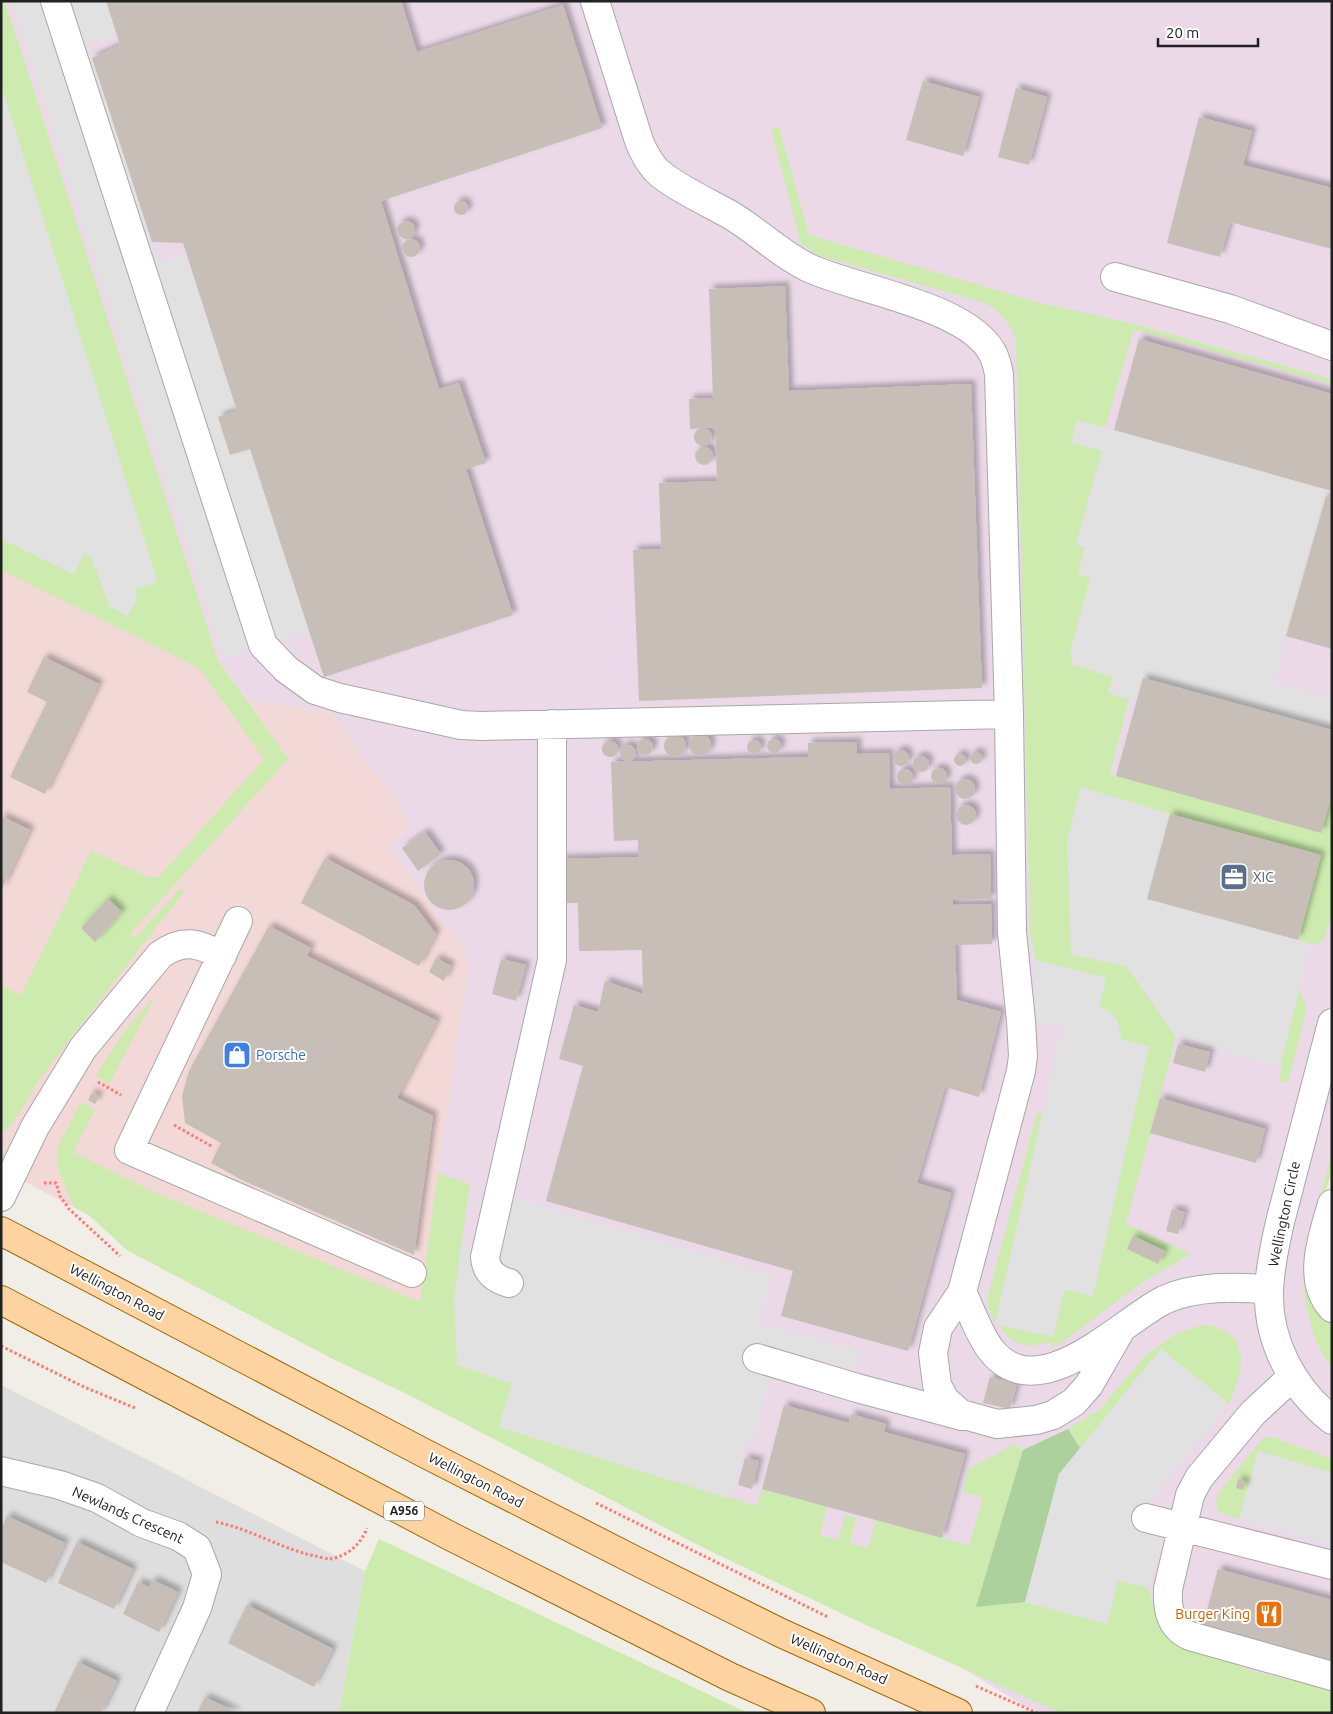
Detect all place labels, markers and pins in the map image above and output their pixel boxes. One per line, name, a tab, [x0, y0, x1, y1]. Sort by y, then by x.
office icon: XIC	[1219, 862, 1249, 892]
place label: XIC	[1253, 869, 1274, 885]
shop icon: Porsche	[222, 1040, 252, 1070]
place label: Porsche	[256, 1047, 306, 1063]
restaurant icon: Burger King	[1254, 1599, 1284, 1629]
place label: Burger King	[1175, 1606, 1250, 1622]

